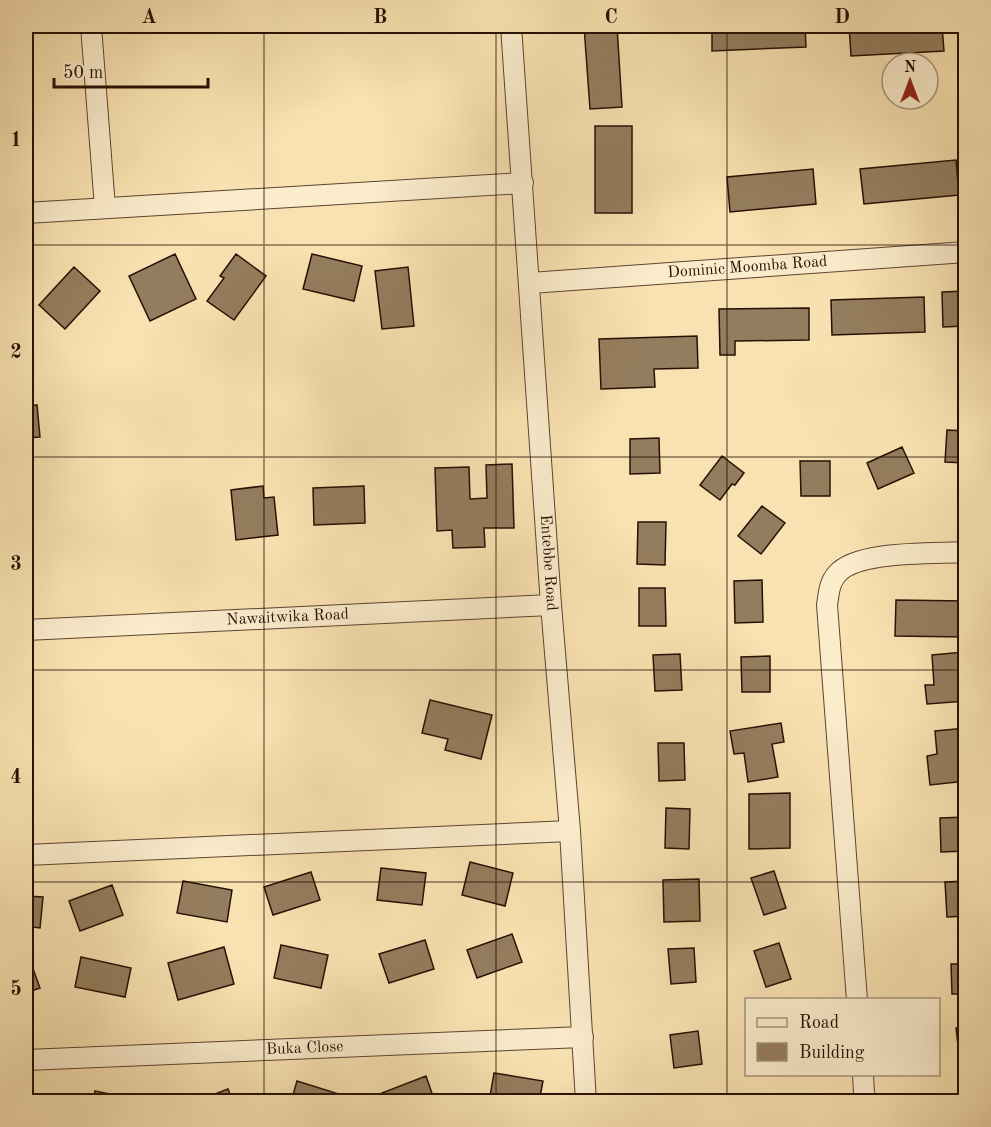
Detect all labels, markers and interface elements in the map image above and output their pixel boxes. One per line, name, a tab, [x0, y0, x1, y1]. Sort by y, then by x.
text: A	[141, 8, 157, 28]
text: B	[373, 8, 387, 28]
text: C	[604, 8, 618, 28]
text: D	[834, 8, 850, 28]
scale bar	[54, 51, 208, 89]
north arrow	[880, 51, 940, 111]
text: N	[904, 60, 917, 76]
text: 50 m	[63, 64, 103, 82]
text: 1	[10, 131, 22, 151]
street label: Dominic Moomba Road	[667, 254, 828, 281]
text: 2	[10, 343, 22, 363]
street label: Entebbe Road	[537, 514, 559, 612]
text: 3	[10, 555, 22, 575]
street label: Nawaitwika Road	[226, 607, 349, 628]
text: 4	[10, 768, 22, 788]
text: 5	[10, 979, 22, 1000]
legend	[745, 998, 940, 1076]
text: Road	[799, 1014, 839, 1032]
street label: Buka Close	[266, 1039, 344, 1058]
text: Building	[799, 1044, 865, 1062]

